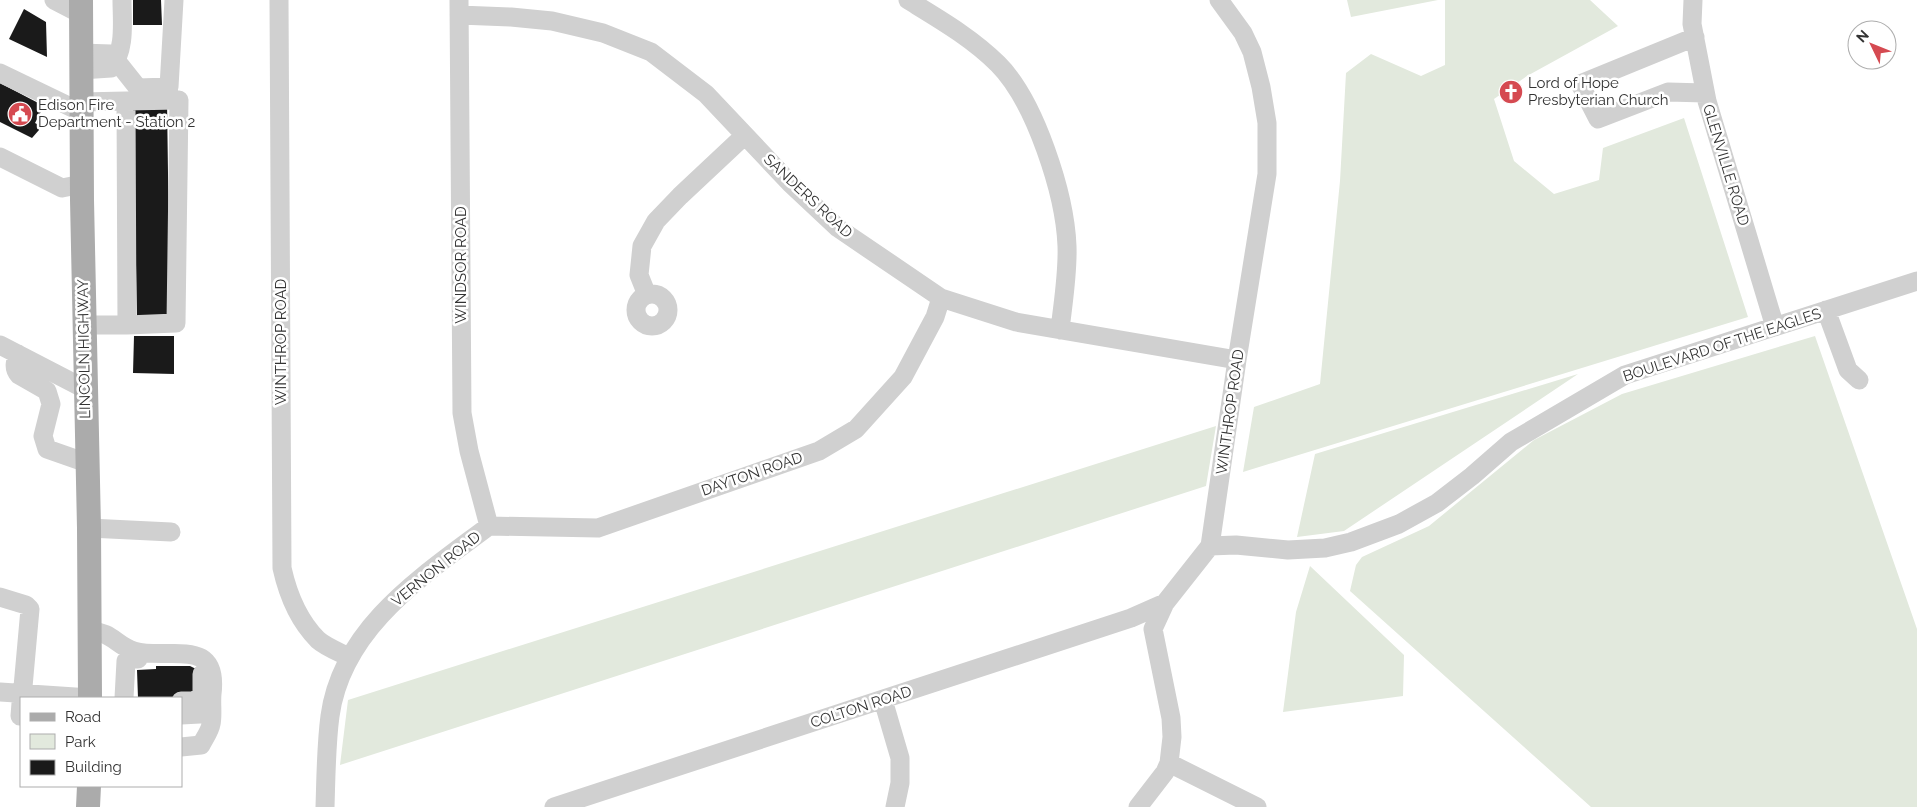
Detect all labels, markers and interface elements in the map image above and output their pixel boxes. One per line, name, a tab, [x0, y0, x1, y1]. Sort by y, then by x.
north arrow	[1847, 20, 1897, 70]
text: N	[1853, 27, 1872, 45]
place label: Lord of Hope Presbyterian Church	[1528, 74, 1668, 109]
church icon: Lord of Hope Presbyterian Church	[1498, 79, 1524, 105]
place label: Edison Fire Department - Station 2	[38, 96, 195, 131]
public building icon: Edison Fire Department - Station 2	[7, 101, 33, 127]
street label: GLENVILLE ROAD	[1699, 102, 1753, 228]
street label: SANDERS ROAD	[760, 150, 856, 242]
street label: WINDSOR ROAD	[452, 206, 470, 324]
street label: WINTHROP ROAD	[272, 278, 290, 405]
street label: LINCOLN HIGHWAY	[74, 279, 94, 419]
street label: BOULEVARD OF THE EAGLES	[1621, 304, 1823, 386]
street label: WINTHROP ROAD	[1212, 348, 1248, 476]
street label: DAYTON ROAD	[699, 448, 805, 500]
street label: VERNON ROAD	[388, 528, 484, 610]
street label: COLTON ROAD	[808, 682, 914, 732]
legend	[20, 697, 182, 787]
text: Road	[65, 708, 101, 726]
text: Park	[65, 733, 96, 751]
text: Building	[65, 758, 122, 776]

